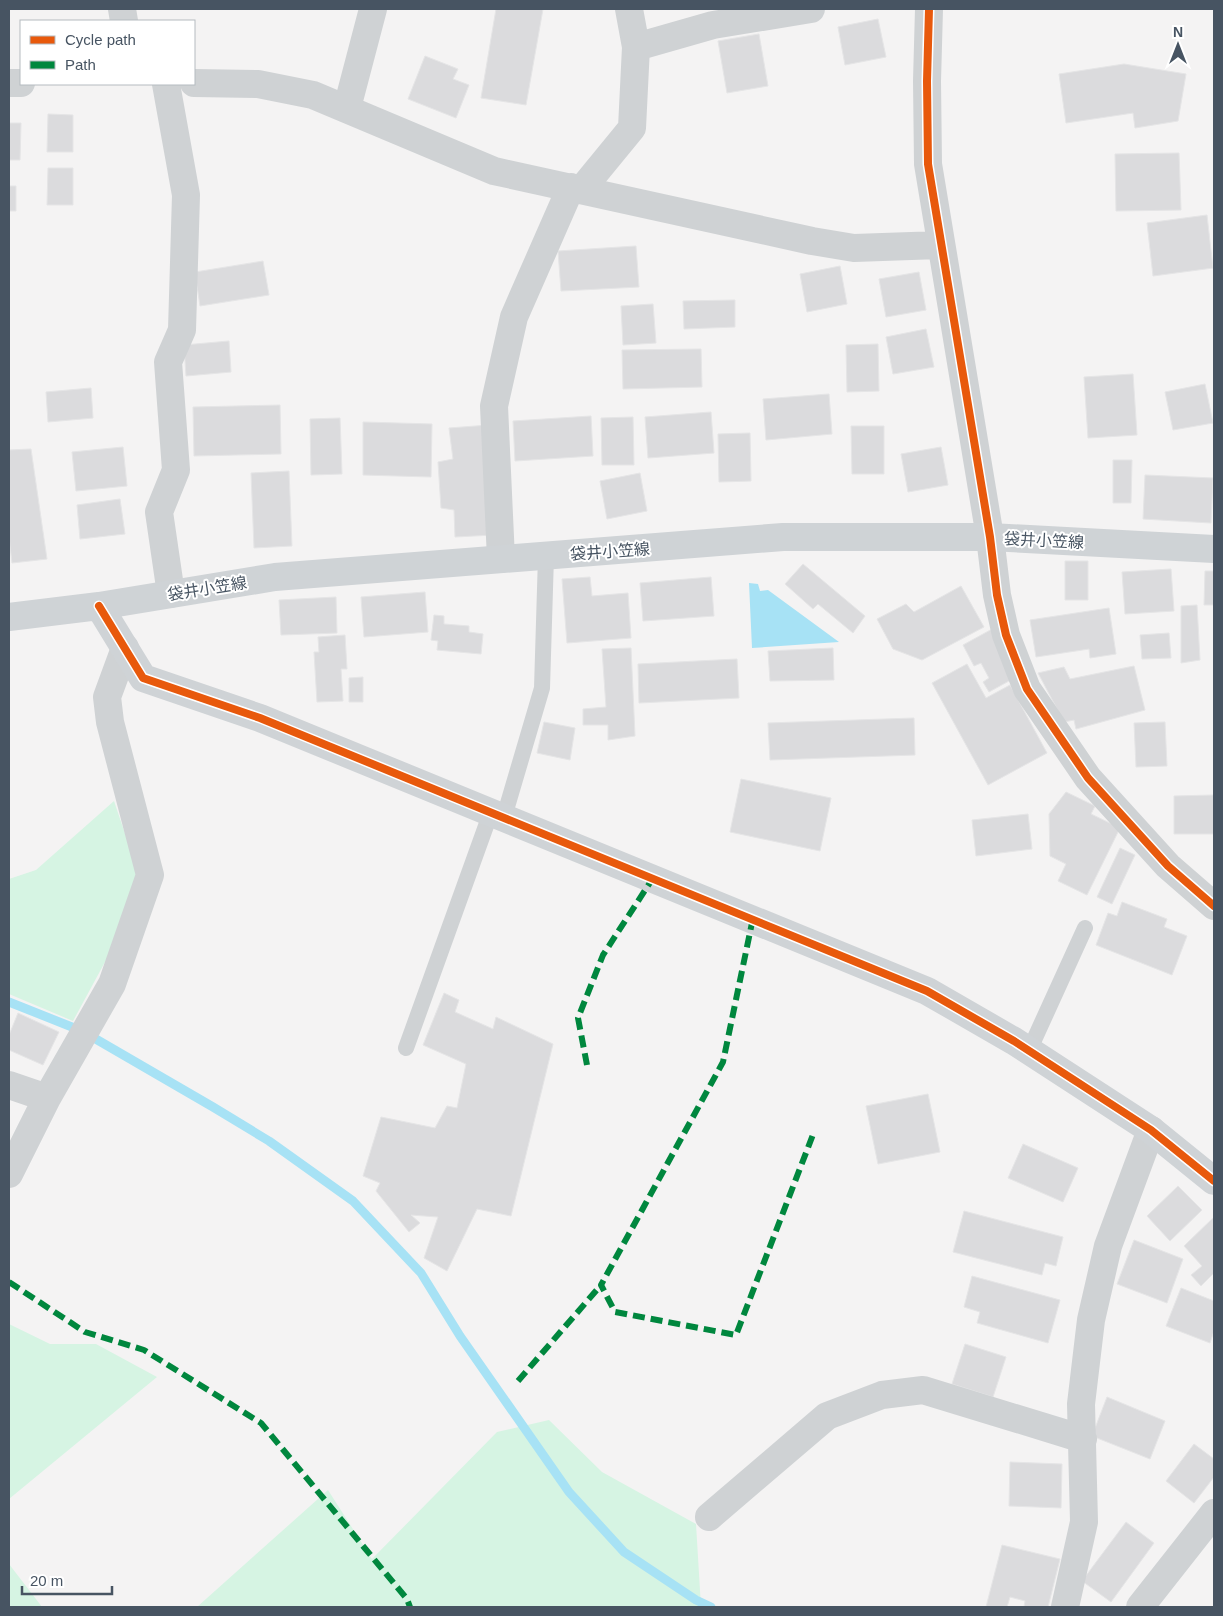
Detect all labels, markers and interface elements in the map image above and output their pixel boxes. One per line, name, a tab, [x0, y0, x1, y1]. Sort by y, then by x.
legend	[20, 20, 195, 85]
north arrow	[1153, 20, 1203, 70]
text: N	[1173, 24, 1183, 40]
text: Cycle path	[65, 31, 136, 48]
text: Path	[65, 56, 96, 73]
street label: 袋井小笠線	[1004, 530, 1084, 551]
street label: 袋井小笠線	[570, 540, 651, 563]
street label: 袋井小笠線	[166, 574, 248, 603]
scale bar	[22, 1564, 112, 1596]
text: 20 m	[30, 1572, 63, 1589]

